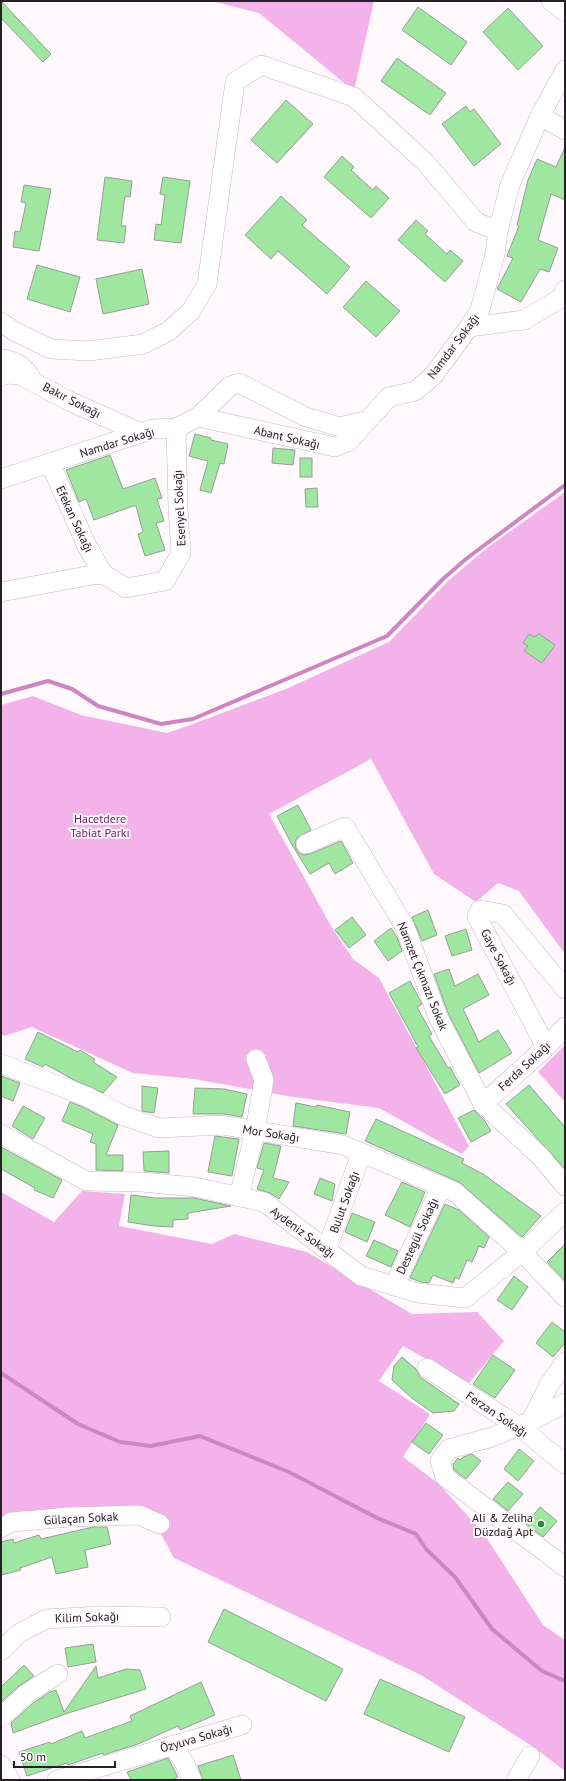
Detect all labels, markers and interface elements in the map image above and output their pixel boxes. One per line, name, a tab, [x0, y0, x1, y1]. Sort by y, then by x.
street label: Namdar Sokağı	[424, 310, 482, 382]
street label: Bakır Sokağı	[40, 379, 104, 421]
street label: Abant Sokağı	[252, 422, 322, 452]
street label: Namdar Sokağı	[78, 423, 156, 461]
street label: Esenyel Sokağı	[170, 469, 188, 547]
street label: Efekan Sokağı	[53, 483, 97, 555]
park label: Hacetdere Tabiat Parkı	[70, 811, 130, 840]
street label: Namzet Çıkmazı Sokak	[394, 919, 452, 1033]
street label: Gaye Sokağı	[478, 926, 520, 988]
street label: Ferda Sokağı	[495, 1038, 553, 1094]
street label: Mor Sokağı	[241, 1121, 301, 1145]
street label: Bulut Sokağı	[326, 1169, 362, 1235]
street label: Destegül Sokağı	[393, 1195, 441, 1277]
street label: Aydeniz Sokağı	[268, 1203, 338, 1261]
street label: Ferzan Sokağı	[463, 1388, 531, 1440]
street label: Gülaçan Sokak	[43, 1509, 119, 1527]
place label: Ali & Zeliha Düzdağ Apt	[472, 1510, 533, 1539]
marker: Ali & Zeliha Düzdağ Apt	[536, 1519, 546, 1529]
street label: Kilim Sokağı	[55, 1608, 119, 1626]
street label: Özyuva Sokağı	[158, 1721, 234, 1755]
scale bar	[14, 1743, 115, 1769]
text: 50 m	[20, 1749, 46, 1764]

